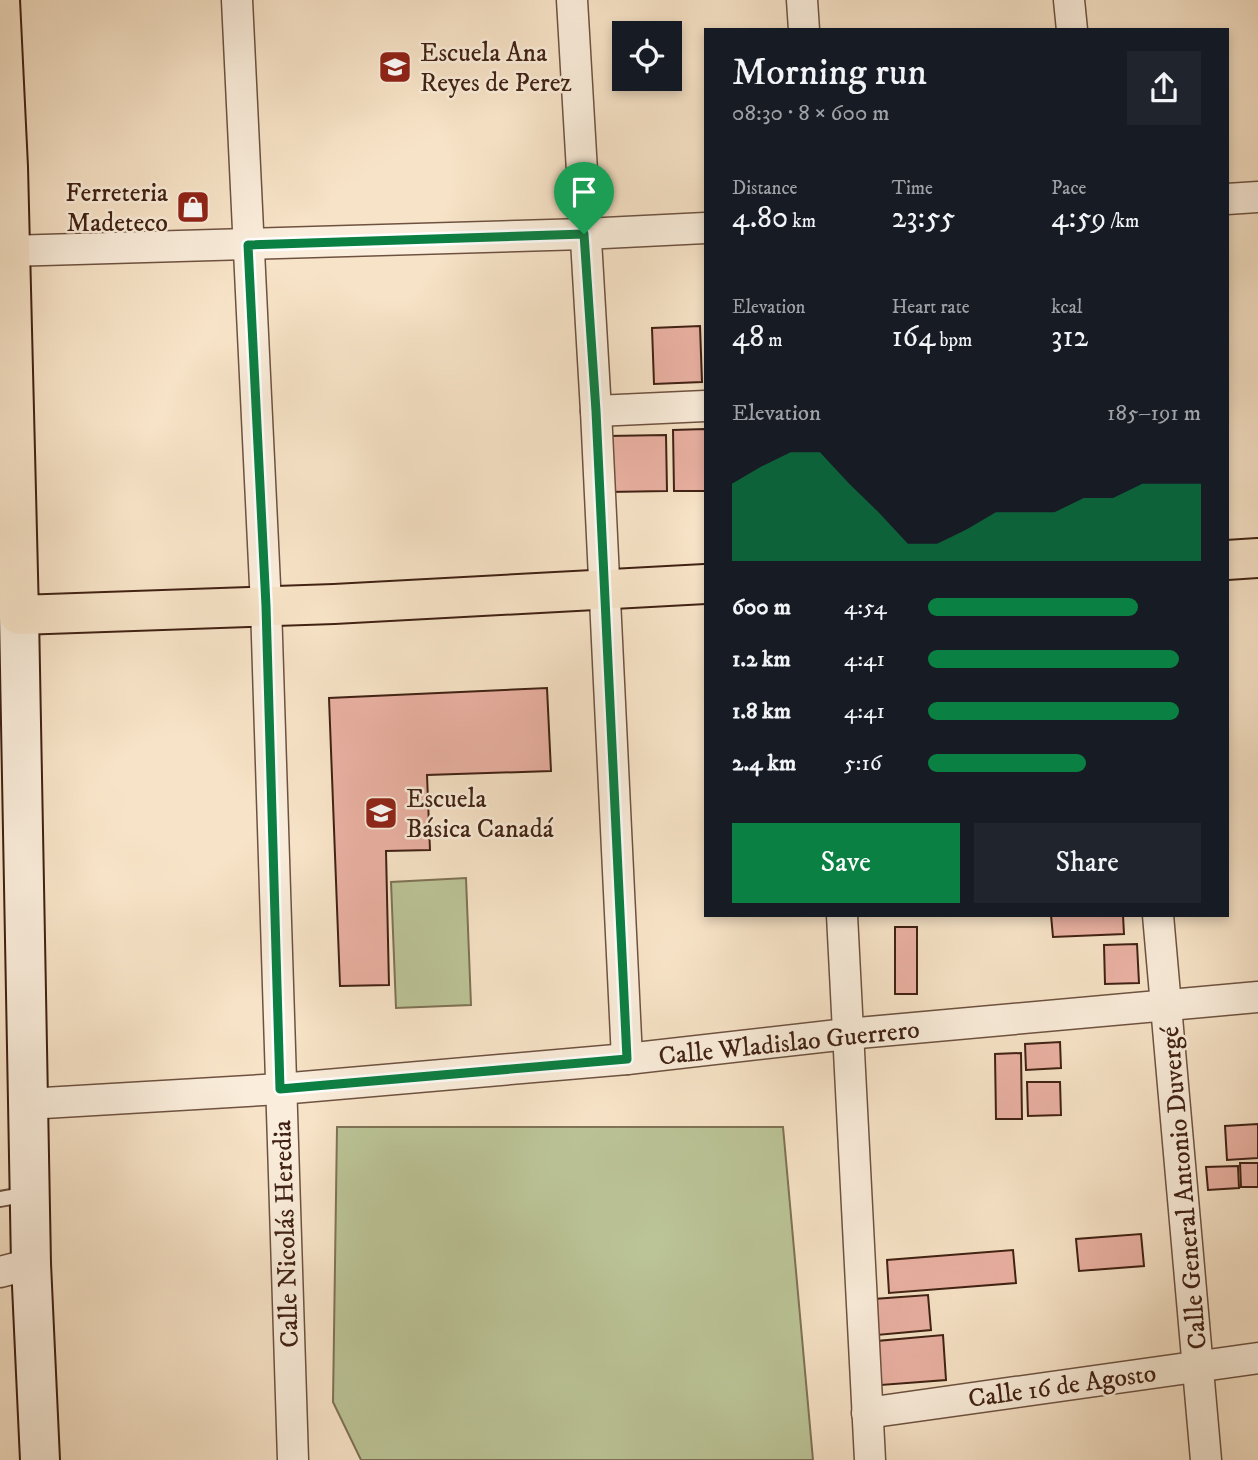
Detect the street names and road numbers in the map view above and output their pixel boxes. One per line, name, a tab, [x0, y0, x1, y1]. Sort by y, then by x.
street label: Calle Wladislao Guerrero	[657, 1013, 921, 1074]
street label: Calle General Antonio Duvergé	[1154, 1025, 1215, 1351]
street label: Calle Nicolás Heredia	[266, 1120, 307, 1348]
street label: Calle 16 de Agosto	[966, 1357, 1158, 1416]

